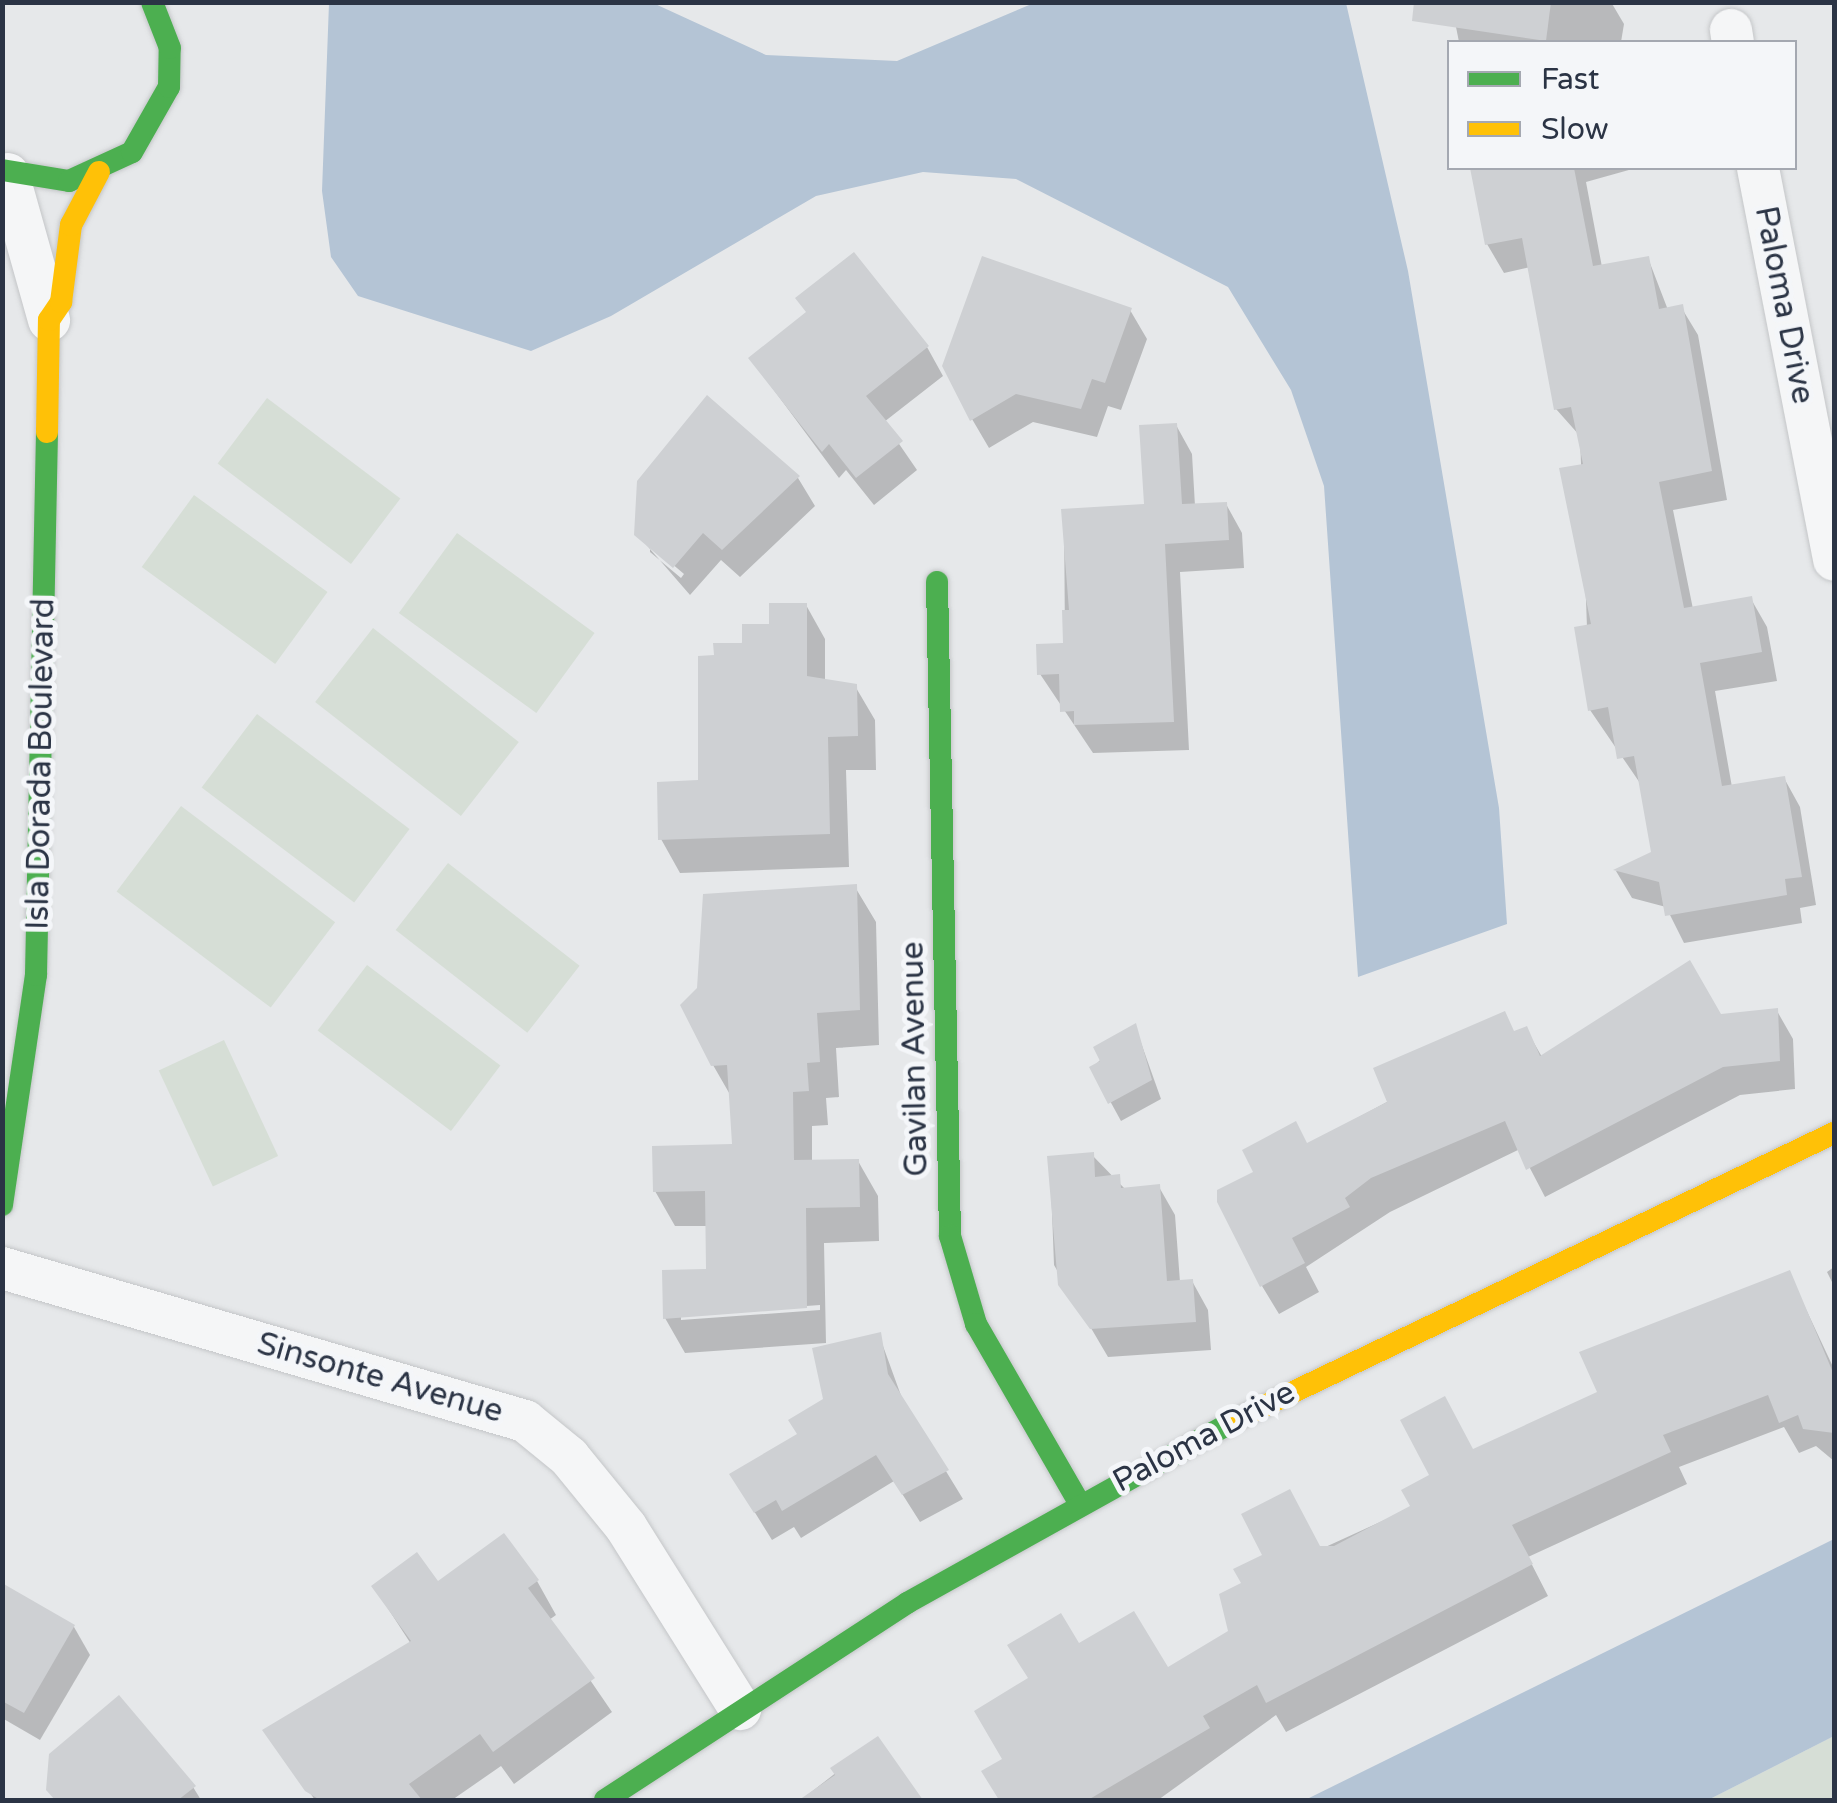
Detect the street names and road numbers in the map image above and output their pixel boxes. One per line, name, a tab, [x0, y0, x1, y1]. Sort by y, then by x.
street label: Paloma Drive	[1746, 203, 1822, 407]
street label: Isla Dorada Boulevard	[19, 598, 63, 930]
street label: Gavilan Avenue	[894, 941, 936, 1177]
street label: Sinsonte Avenue	[253, 1325, 507, 1431]
street label: Paloma Drive	[1106, 1373, 1302, 1501]

